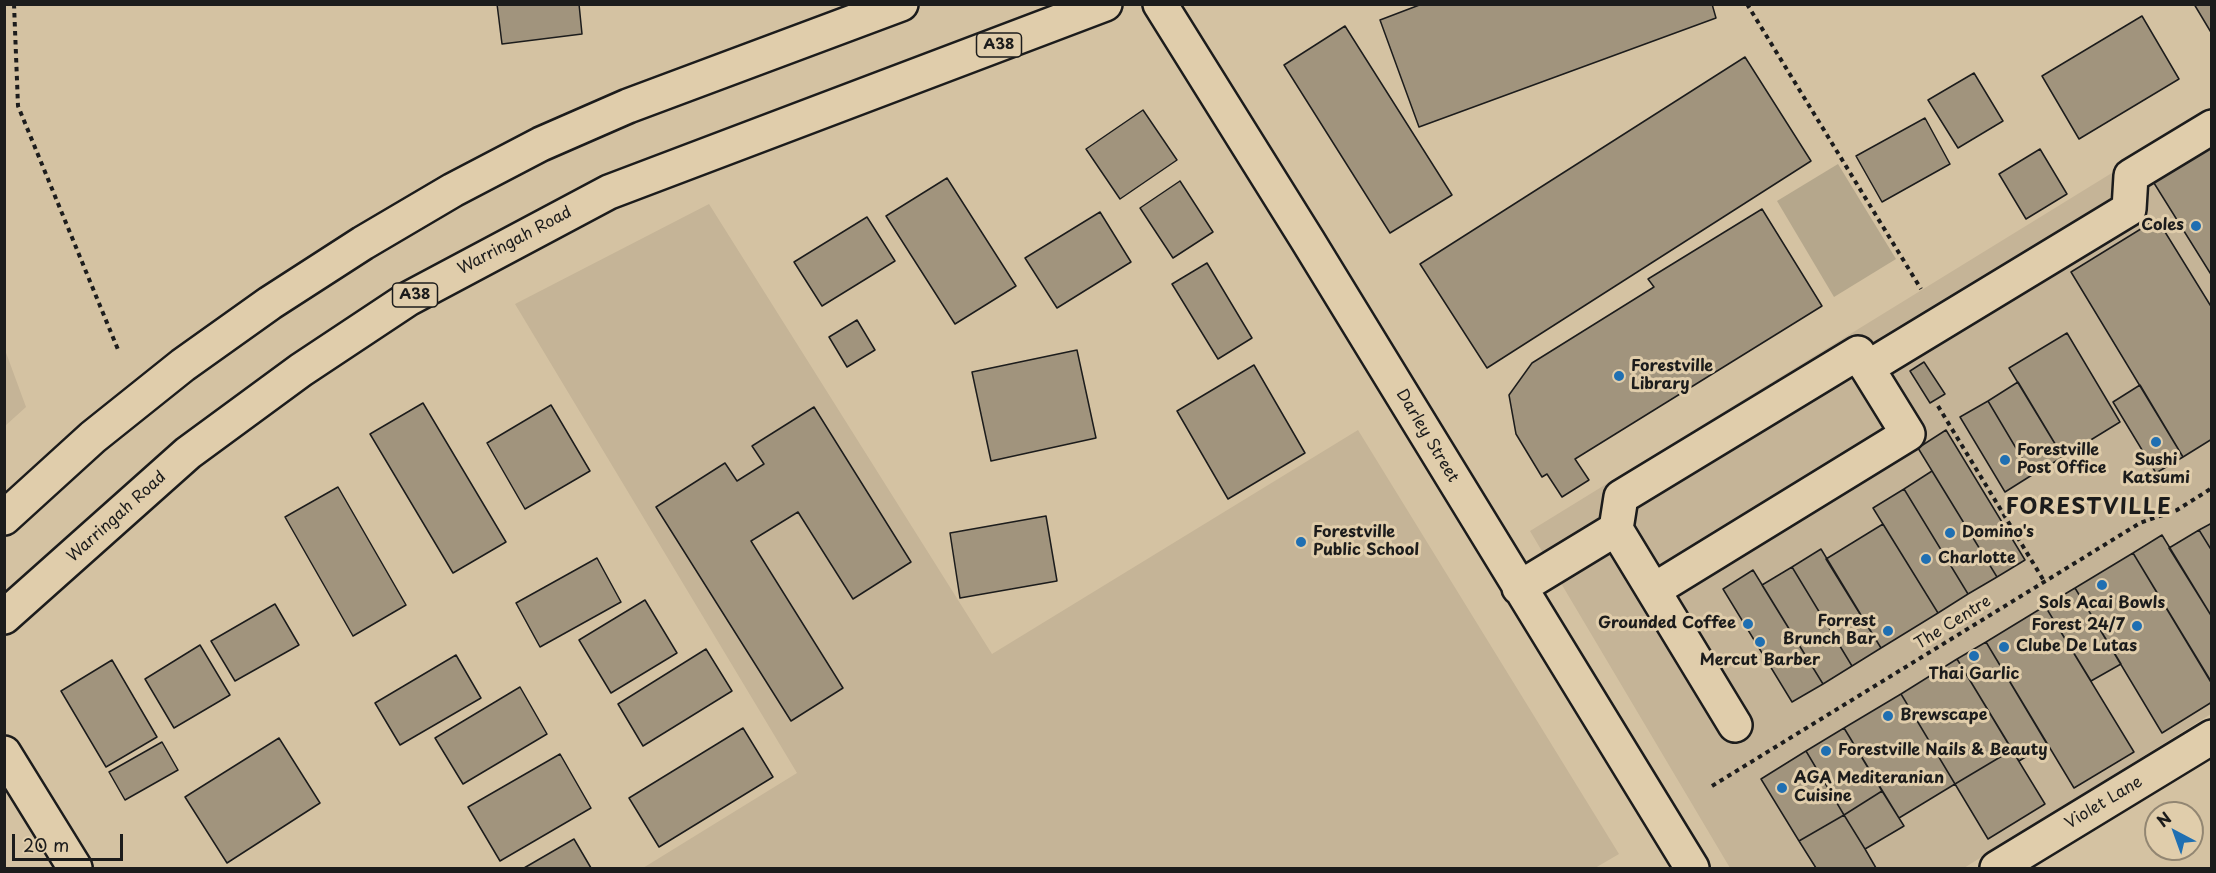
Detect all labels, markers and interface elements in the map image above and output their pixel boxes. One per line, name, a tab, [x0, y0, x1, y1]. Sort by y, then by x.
road number: A38	[976, 33, 1022, 57]
street label: Warringah Road	[455, 203, 575, 279]
place label: Coles	[2141, 216, 2184, 236]
marker: Coles	[2189, 219, 2203, 233]
road number: A38	[392, 283, 438, 307]
place label: Forestville Library	[1631, 357, 1713, 395]
marker: Forestville Library	[1612, 369, 1626, 383]
street label: Darley Street	[1392, 386, 1462, 486]
marker: Sushi Katsumi	[2149, 435, 2163, 449]
place label: Forestville Post Office	[2017, 441, 2106, 479]
place label: Sushi Katsumi	[2122, 451, 2190, 489]
marker: Forestville Post Office	[1998, 453, 2012, 467]
street label: Warringah Road	[64, 468, 170, 566]
district label: FORESTVILLE	[2006, 495, 2172, 521]
place label: Forestville Public School	[1313, 523, 1419, 561]
place label: Domino's	[1962, 523, 2034, 543]
marker: Domino's	[1943, 526, 1957, 540]
marker: Forestville Public School	[1294, 535, 1308, 549]
place label: Charlotte	[1938, 549, 2016, 569]
marker: Charlotte	[1919, 552, 1933, 566]
marker: Sols Acai Bowls	[2095, 578, 2109, 592]
street label: The Centre	[1911, 592, 1995, 654]
place label: Sols Acai Bowls	[2039, 594, 2165, 614]
place label: Forrest Brunch Bar	[1783, 612, 1876, 650]
place label: Grounded Coffee	[1598, 614, 1736, 634]
place label: Forest 24/7	[2031, 616, 2125, 636]
marker: Grounded Coffee	[1741, 617, 1755, 631]
marker: Forest 24/7	[2130, 619, 2144, 633]
marker: Forrest Brunch Bar	[1881, 624, 1895, 638]
marker: Mercut Barber	[1753, 635, 1767, 649]
place label: Clube De Lutas	[2016, 637, 2137, 657]
marker: Clube De Lutas	[1997, 640, 2011, 654]
marker: Thai Garlic	[1967, 649, 1981, 663]
place label: Mercut Barber	[1700, 651, 1820, 671]
place label: Thai Garlic	[1929, 665, 2019, 685]
place label: Brewscape	[1900, 706, 1987, 726]
marker: Brewscape	[1881, 709, 1895, 723]
place label: Forestville Nails & Beauty	[1838, 741, 2048, 761]
marker: Forestville Nails & Beauty	[1819, 744, 1833, 758]
place label: AGA Mediteranian Cuisine	[1794, 769, 1944, 807]
street label: Violet Lane	[2062, 772, 2146, 834]
marker: AGA Mediteranian Cuisine	[1775, 781, 1789, 795]
north arrow	[2144, 801, 2204, 861]
text: N	[2151, 806, 2176, 832]
scale bar	[15, 822, 126, 860]
text: 20 m	[23, 831, 69, 858]

